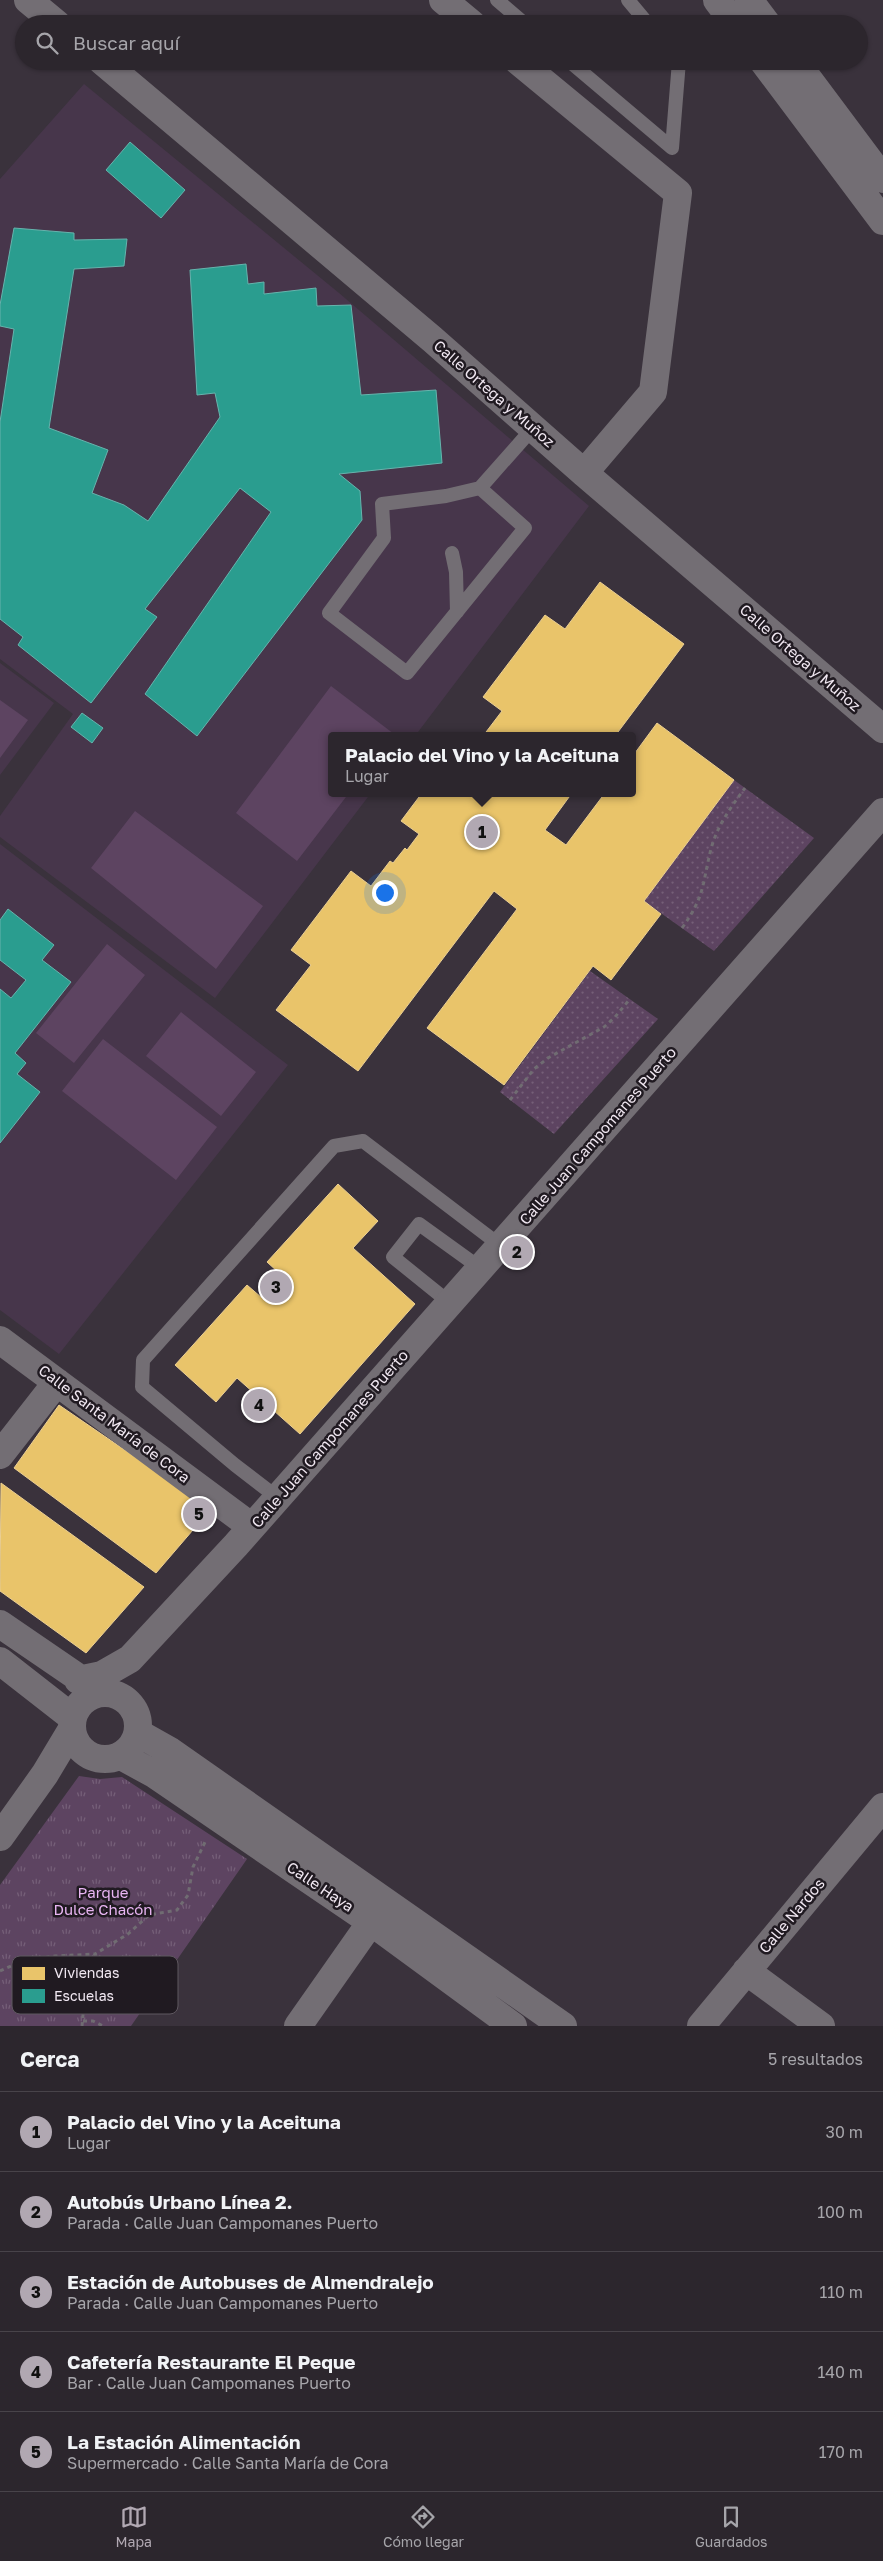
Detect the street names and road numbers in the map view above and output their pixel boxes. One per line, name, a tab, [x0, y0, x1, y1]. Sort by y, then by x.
street label: Calle Ortega y Muñoz	[431, 336, 559, 451]
street label: Calle Ortega y Muñoz	[737, 600, 865, 715]
street label: Calle Juan Campomanes Puerto	[515, 1043, 679, 1228]
street label: Calle Juan Campomanes Puerto	[247, 1346, 411, 1531]
street label: Calle Santa María de Cora	[36, 1361, 194, 1486]
street label: Calle Haya	[284, 1857, 357, 1915]
street label: Calle Nardos	[755, 1874, 828, 1957]

